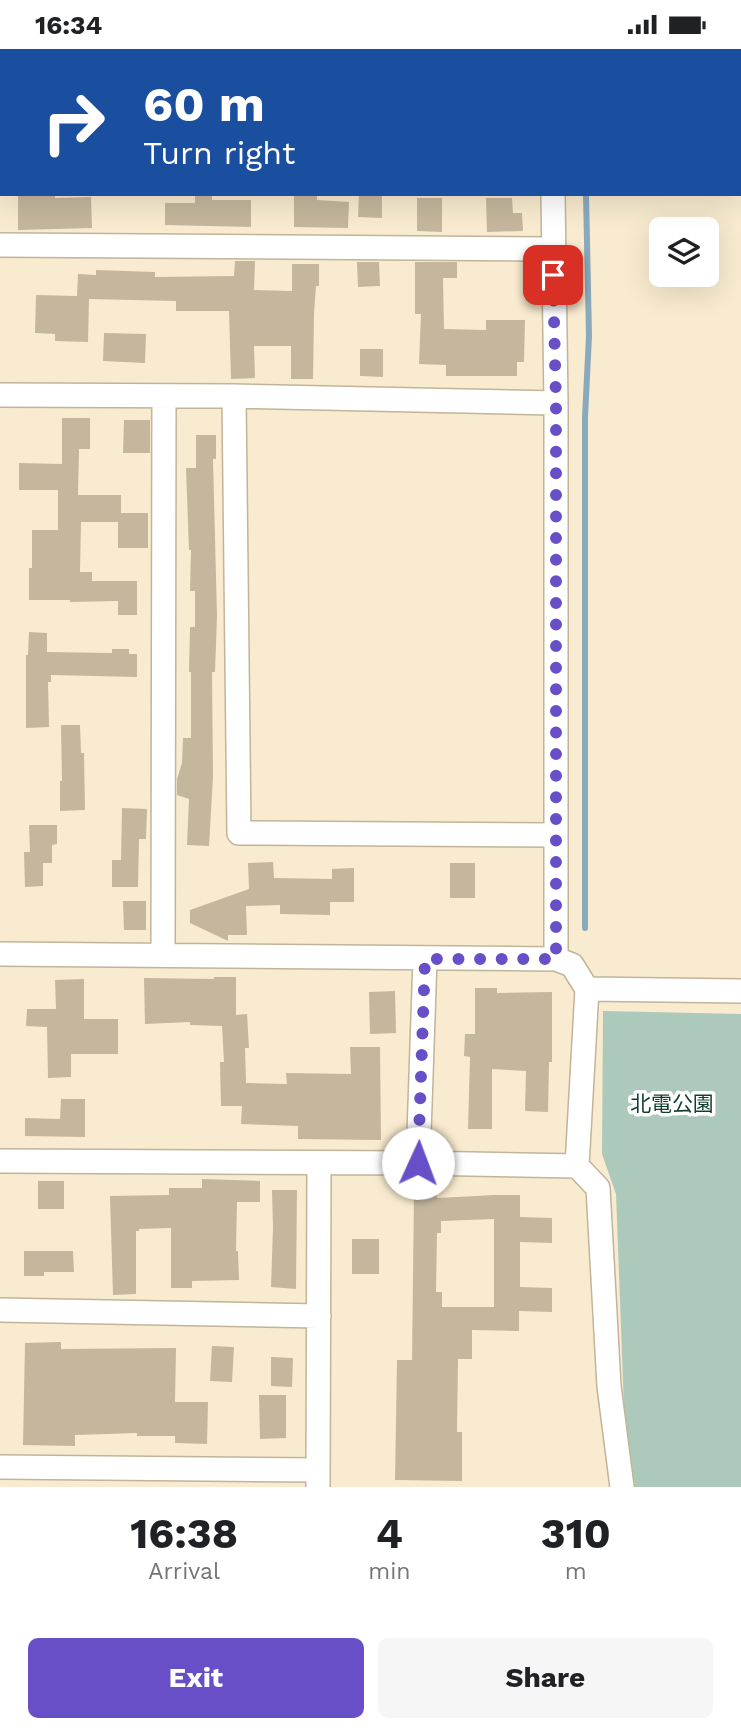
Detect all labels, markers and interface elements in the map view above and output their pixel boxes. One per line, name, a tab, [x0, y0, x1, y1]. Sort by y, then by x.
text: 16:34	[35, 10, 102, 40]
text: 60 m	[143, 75, 265, 133]
icon: right	[28, 77, 119, 168]
text: Turn right	[143, 134, 295, 172]
map controls	[649, 217, 719, 287]
button: layers	[649, 217, 719, 287]
pin	[523, 245, 583, 305]
icon: arrive	[534, 256, 572, 294]
park label: 北電公園	[630, 1091, 714, 1116]
position arrow	[381, 1126, 455, 1200]
text: 16:38	[130, 1509, 238, 1558]
text: 4	[376, 1509, 403, 1558]
text: 310	[541, 1509, 611, 1558]
text: Arrival	[148, 1558, 220, 1585]
text: min	[368, 1558, 411, 1585]
text: m	[565, 1558, 587, 1585]
button: Exit	[28, 1638, 364, 1718]
button: Share	[378, 1638, 713, 1718]

